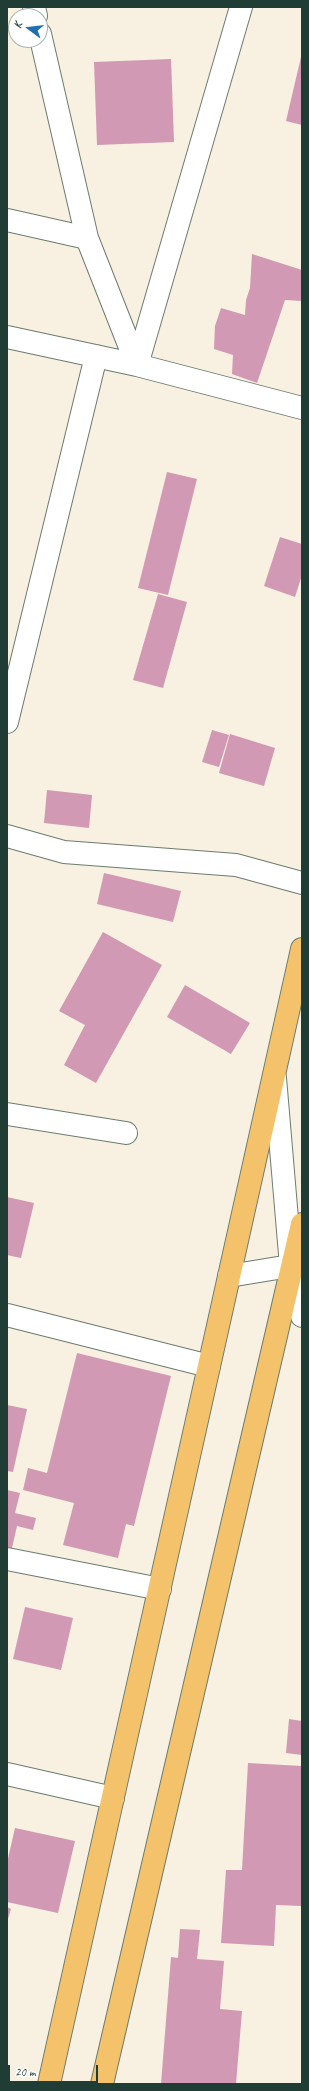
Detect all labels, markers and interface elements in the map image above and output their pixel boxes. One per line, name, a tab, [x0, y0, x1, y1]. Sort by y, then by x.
north arrow	[8, 8, 48, 48]
text: K	[10, 21, 25, 30]
scale bar	[10, 2057, 100, 2083]
text: 20 m	[15, 2064, 35, 2080]

